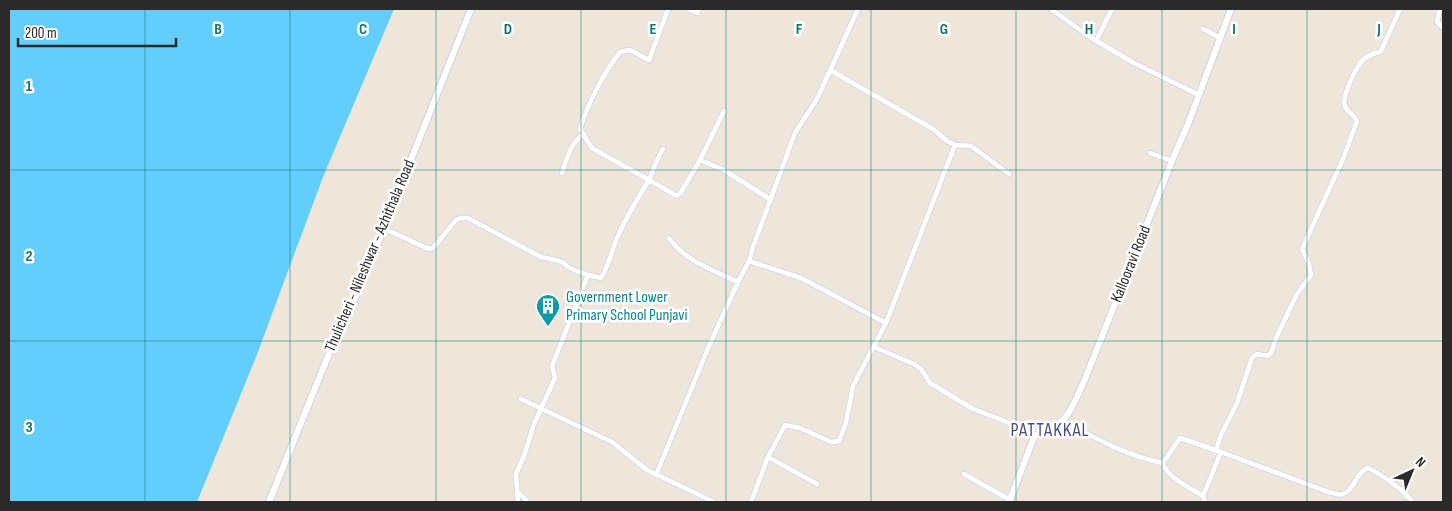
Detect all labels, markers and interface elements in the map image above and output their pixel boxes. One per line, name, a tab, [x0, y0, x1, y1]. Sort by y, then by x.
scale bar	[18, 15, 175, 47]
text: B	[214, 20, 222, 39]
text: C	[359, 20, 367, 39]
text: D	[504, 20, 512, 39]
text: E	[650, 20, 657, 39]
text: F	[796, 20, 803, 39]
text: G	[940, 20, 948, 39]
text: H	[1085, 20, 1093, 39]
text: I	[1232, 20, 1236, 39]
text: J	[1376, 20, 1381, 39]
text: 200 m	[25, 24, 57, 43]
text: 1	[26, 77, 33, 96]
street label: Thulicheri - Nileshwar - Azhithala Road	[321, 157, 419, 355]
street label: Kallooravi Road	[1107, 223, 1155, 305]
text: 2	[25, 247, 33, 266]
place label: Government Lower Primary School Punjavi	[566, 288, 687, 325]
building icon: Government Lower Primary School Punjavi	[535, 293, 561, 327]
text: 3	[25, 418, 33, 437]
district label: PATTAKKAL	[1010, 419, 1090, 442]
north arrow	[1387, 446, 1437, 496]
text: N	[1412, 453, 1429, 471]

